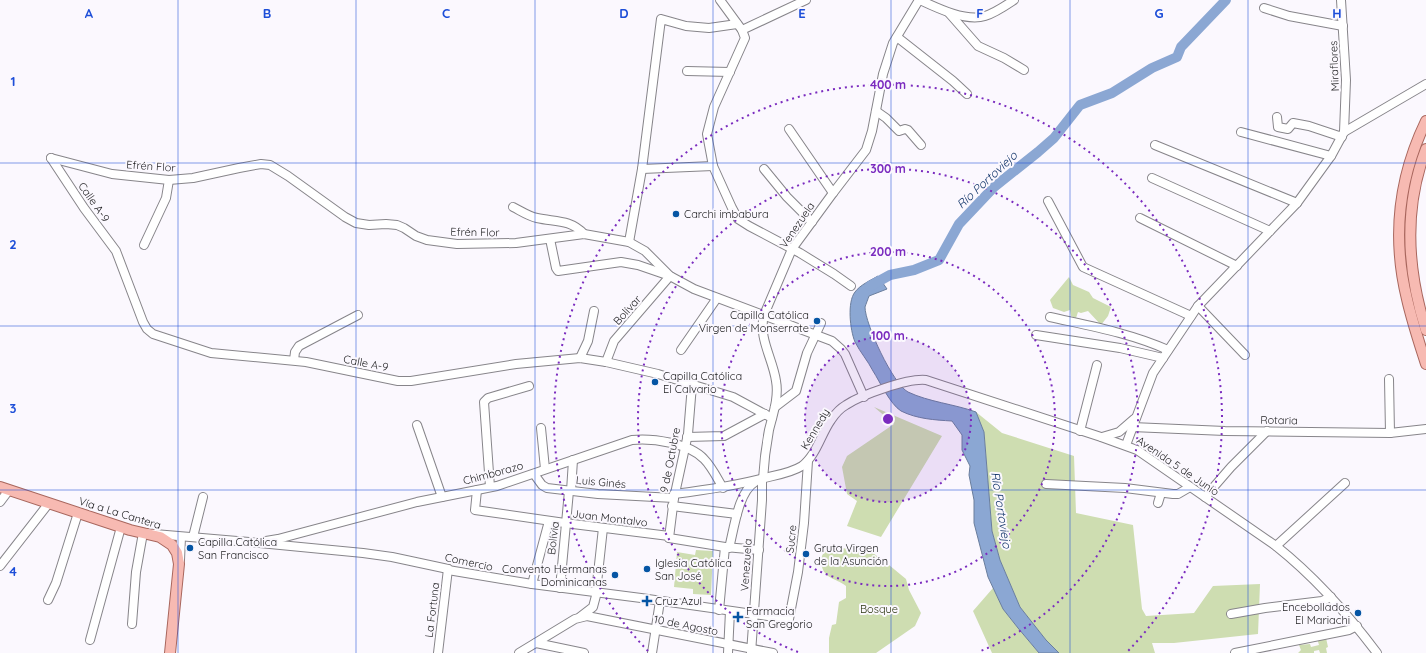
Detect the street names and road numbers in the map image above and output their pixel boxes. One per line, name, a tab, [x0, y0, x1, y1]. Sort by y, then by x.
street label: Miraflores	[1326, 40, 1342, 92]
street label: Efrén Flor	[126, 157, 177, 175]
street label: Calle A-9	[75, 179, 113, 225]
street label: Venezuela	[776, 199, 818, 251]
street label: Efrén Flor	[450, 225, 501, 239]
street label: Bolívar	[610, 292, 645, 328]
street label: Calle A-9	[342, 352, 390, 374]
street label: Kennedy	[797, 406, 833, 452]
street label: Rotaria	[1260, 413, 1298, 427]
street label: 9 de Octubre	[657, 426, 683, 494]
street label: Avenida 5 de Junio	[1134, 433, 1222, 499]
street label: Chimborazo	[461, 458, 525, 488]
street label: Luis Ginés	[575, 473, 627, 491]
street label: Vía a La Cantera	[77, 494, 163, 532]
street label: Juan Montalvo	[572, 506, 649, 530]
street label: Bolivia	[544, 521, 562, 555]
street label: Sucre	[783, 524, 799, 554]
street label: Venezuela	[737, 538, 755, 592]
street label: Comercio	[444, 550, 495, 574]
street label: La Fortuna	[422, 582, 442, 638]
street label: 10 de Agosto	[653, 612, 720, 638]

